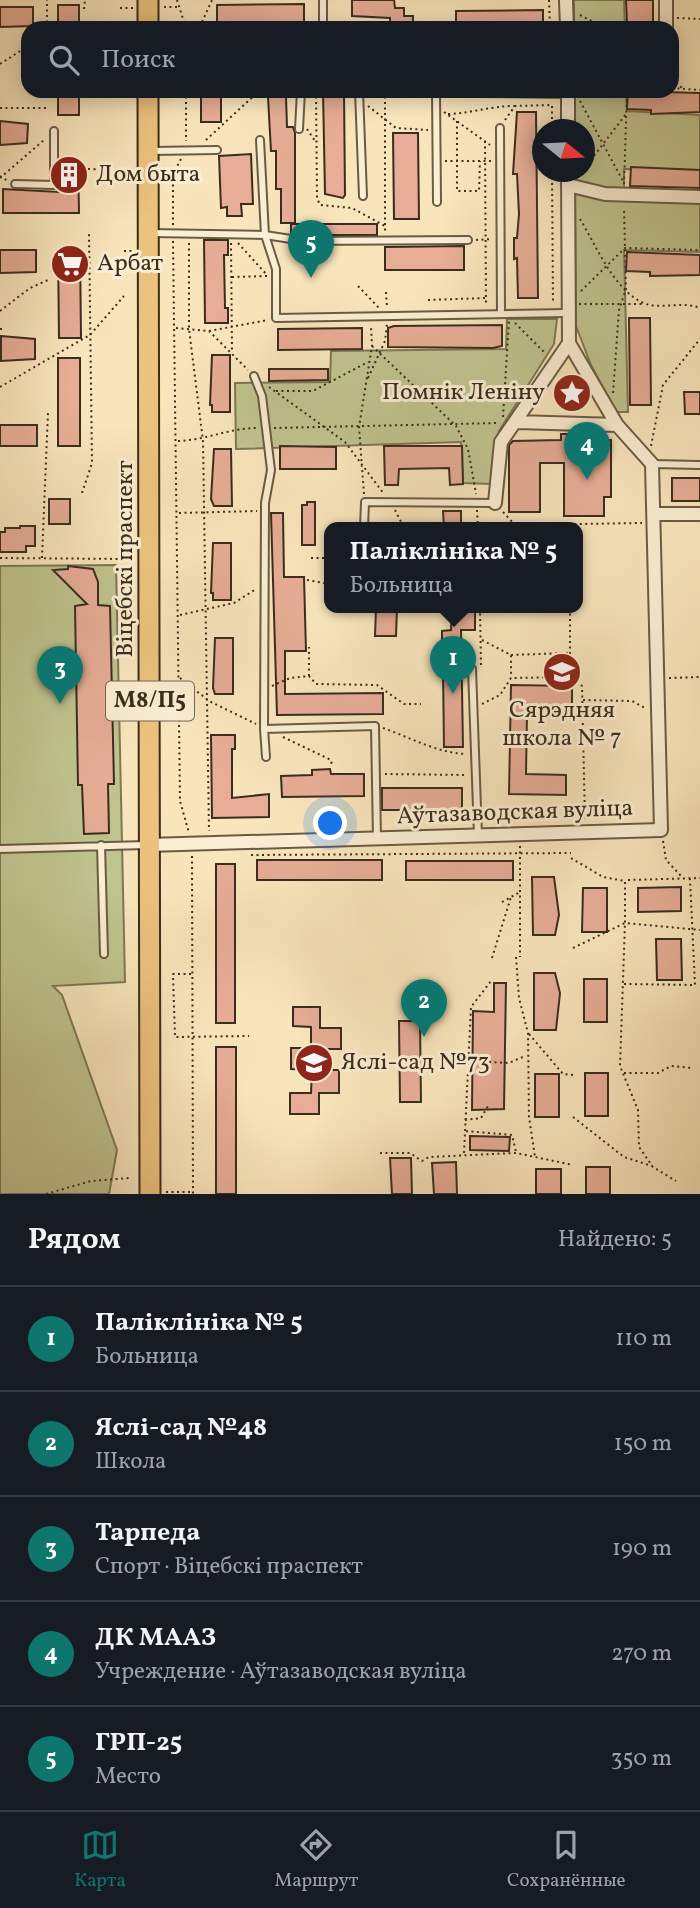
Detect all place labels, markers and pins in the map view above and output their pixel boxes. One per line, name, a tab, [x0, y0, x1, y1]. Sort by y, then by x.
building icon: Дом быта	[48, 154, 90, 196]
place label: Дом быта	[96, 158, 201, 192]
pin: 5	[288, 220, 334, 278]
supermarket icon: Арбат	[49, 243, 91, 285]
place label: Арбат	[97, 247, 163, 281]
place icon: Помнік Леніну	[551, 372, 593, 414]
place label: Помнік Леніну	[382, 376, 545, 410]
pin: 4	[564, 422, 610, 480]
pin: 1	[430, 636, 476, 694]
pin: 3	[37, 646, 83, 704]
school or university icon: Сярэдняя школа № 7	[541, 651, 583, 693]
place label: Сярэдняя школа № 7	[502, 694, 622, 756]
pin: 2	[401, 979, 447, 1037]
school or university icon: Яслі-сад №73	[293, 1042, 335, 1084]
place label: Яслі-сад №73	[341, 1046, 490, 1080]

